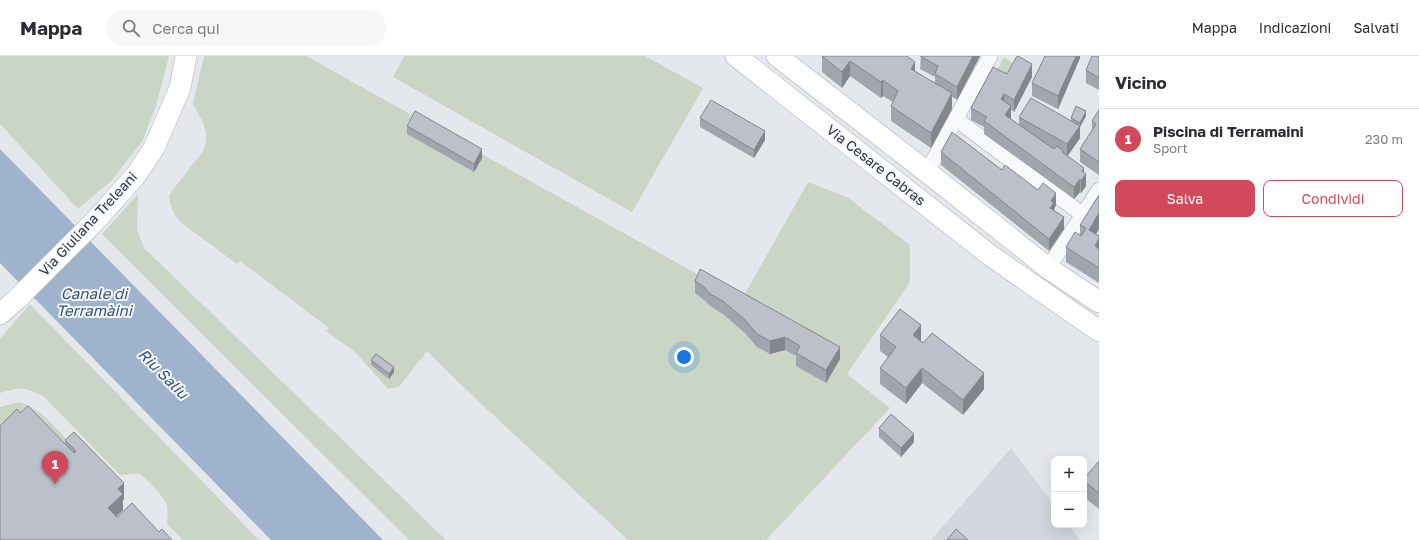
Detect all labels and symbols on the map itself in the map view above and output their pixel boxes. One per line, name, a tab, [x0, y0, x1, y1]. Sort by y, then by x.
street label: Via Cesare Cabras	[823, 121, 929, 209]
street label: Via Giuliana Treleani	[35, 168, 140, 279]
water label: Canale di Terramàini	[56, 284, 134, 319]
water label: Riu Saliu	[135, 345, 193, 403]
your location	[674, 347, 694, 367]
pin: 1	[42, 451, 68, 484]

